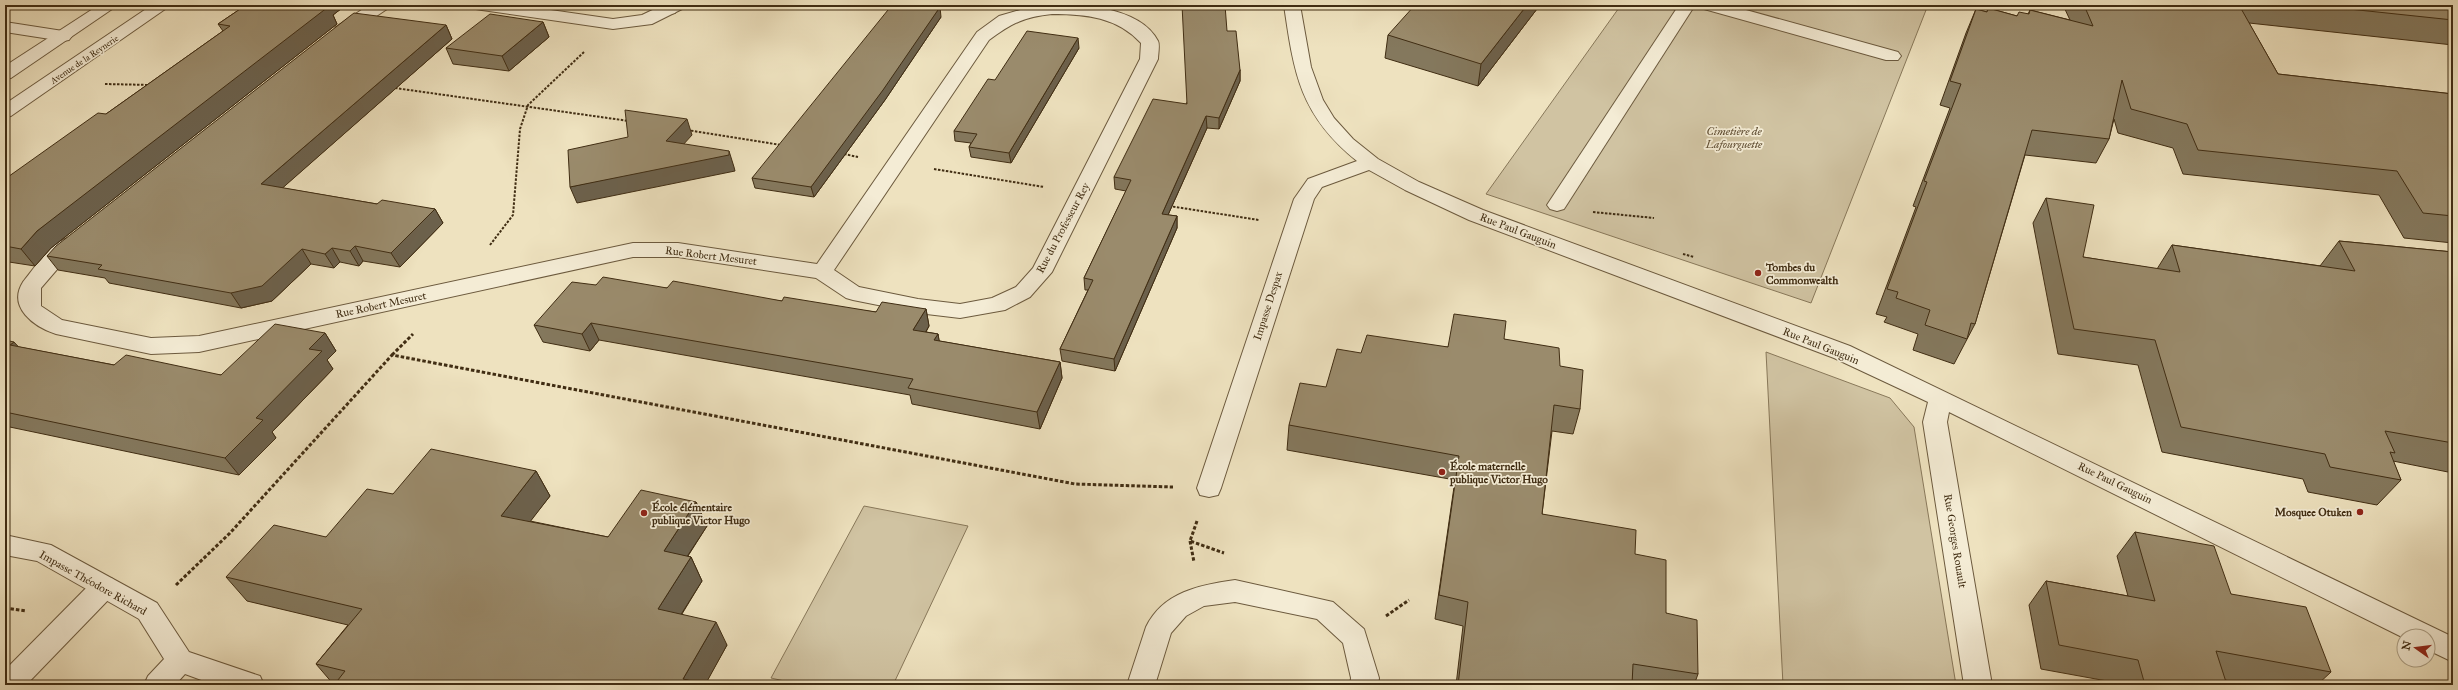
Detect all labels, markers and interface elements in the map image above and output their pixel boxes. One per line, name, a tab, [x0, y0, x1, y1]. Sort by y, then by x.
street label: Avenue de la Reynerie	[47, 32, 120, 86]
park label: Cimetière de Lafourguette	[1705, 125, 1763, 151]
street label: Rue du Professeur Rey	[1034, 180, 1093, 275]
street label: Rue Paul Gauguin	[1478, 210, 1558, 252]
street label: Rue Robert Mesuret	[664, 244, 758, 268]
place label: Tombes du Commonwealth	[1765, 261, 1839, 287]
marker: Tombes du Commonwealth	[1753, 268, 1763, 278]
street label: Impasse Despax	[1251, 270, 1285, 342]
street label: Rue Robert Mesuret	[335, 289, 428, 321]
street label: Rue Paul Gauguin	[1781, 325, 1861, 367]
place label: École maternelle publique Victor Hugo	[1449, 459, 1548, 487]
street label: Rue Paul Gauguin	[2076, 459, 2154, 507]
marker: École maternelle publique Victor Hugo	[1437, 467, 1447, 477]
street label: Rue Georges Rouault	[1941, 493, 1969, 589]
place label: École élémentaire publique Victor Hugo	[651, 500, 750, 528]
place label: Mosquee Otuken	[2275, 506, 2352, 520]
marker: Mosquee Otuken	[2355, 507, 2365, 517]
marker: École élémentaire publique Victor Hugo	[639, 508, 649, 518]
street label: Impasse Théodore Richard	[37, 548, 149, 618]
north arrow	[2396, 628, 2436, 668]
text: N	[2399, 639, 2414, 652]

